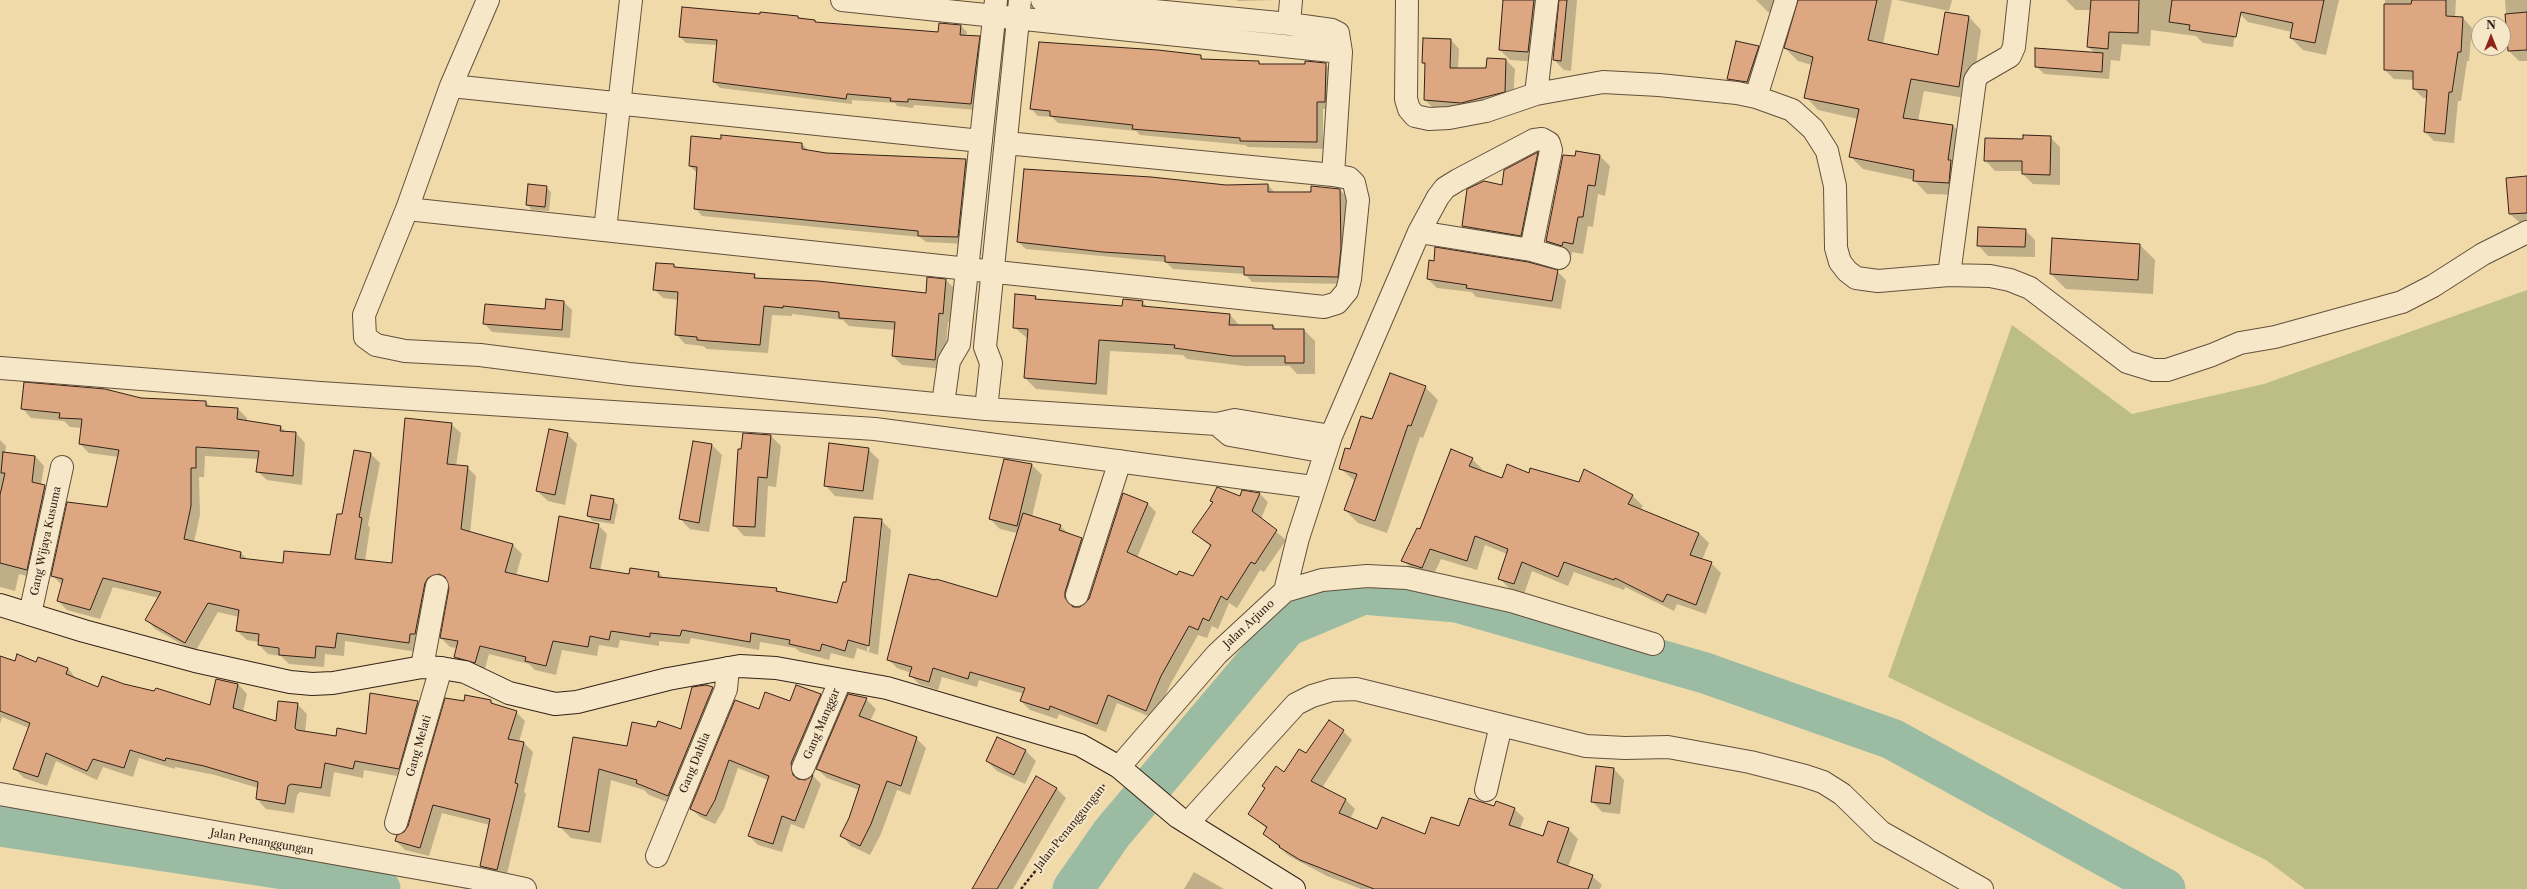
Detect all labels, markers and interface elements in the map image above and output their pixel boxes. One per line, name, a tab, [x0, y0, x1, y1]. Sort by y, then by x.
north arrow	[2471, 16, 2511, 56]
text: N	[2486, 18, 2496, 32]
street label: Gang Wijaya Kusuma	[28, 485, 64, 597]
street label: Jalan Arjuno	[1221, 597, 1277, 651]
street label: Gang Manggar	[801, 686, 843, 762]
street label: Gang Melati	[404, 714, 434, 778]
street label: Gang Dahlia	[677, 731, 713, 795]
street label: Jalan Penanggungan	[1032, 783, 1108, 873]
street label: Jalan Penanggungan	[209, 826, 315, 858]

